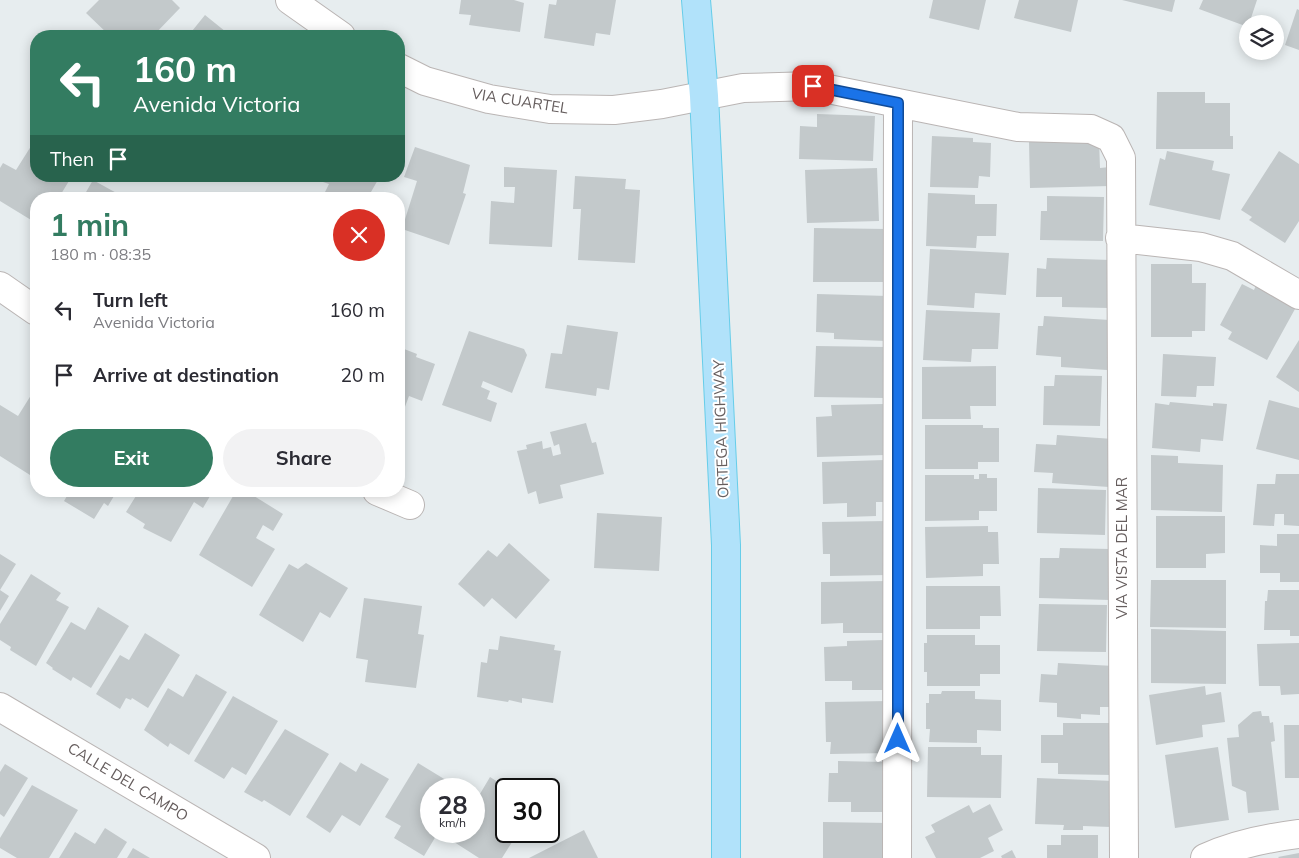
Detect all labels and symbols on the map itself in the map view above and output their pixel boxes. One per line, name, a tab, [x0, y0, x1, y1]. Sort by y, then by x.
pin	[792, 65, 834, 107]
street label: VIA CUARTEL	[470, 83, 570, 118]
street label: ORTEGA HIGHWAY	[709, 359, 732, 498]
street label: VIA VISTA DEL MAR	[1112, 477, 1131, 619]
position arrow	[871, 712, 923, 764]
street label: CALLE DEL CAMPO	[65, 738, 192, 825]
speed limit sign: 30	[495, 778, 560, 843]

